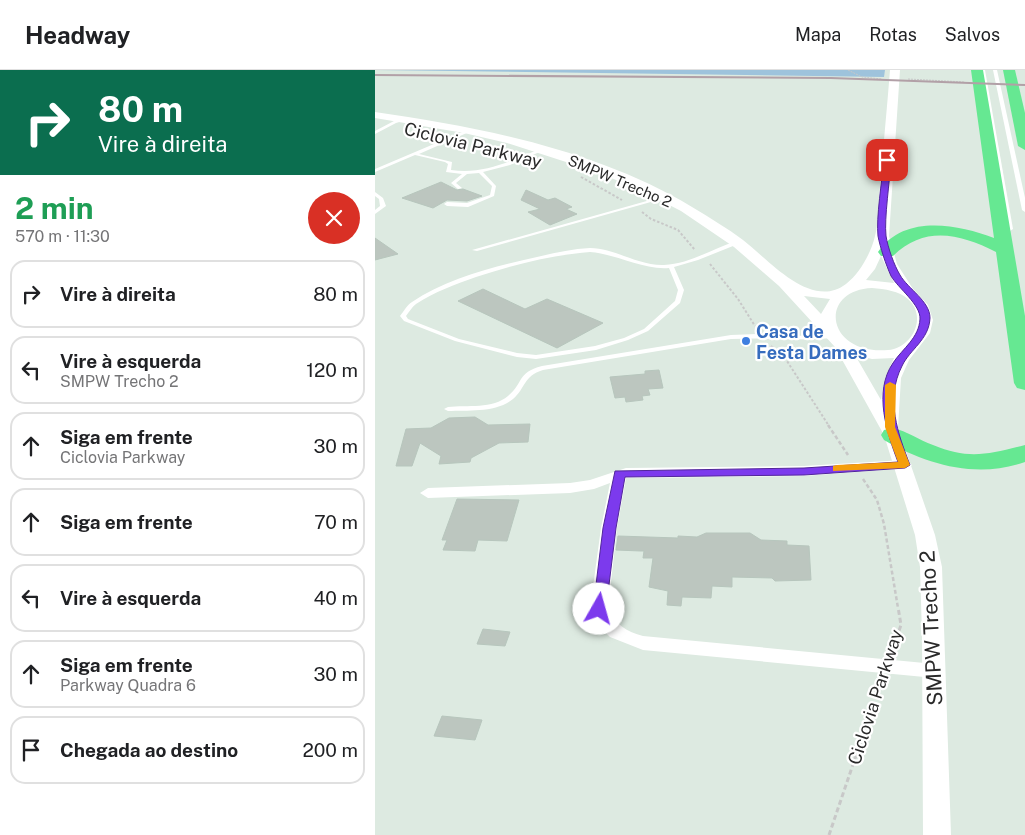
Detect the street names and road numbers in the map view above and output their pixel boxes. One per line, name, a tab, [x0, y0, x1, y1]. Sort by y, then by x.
street label: Ciclovia Parkway	[402, 118, 544, 172]
street label: SMPW Trecho 2	[566, 151, 675, 211]
street label: SMPW Trecho 2	[914, 550, 948, 706]
street label: Ciclovia Parkway	[843, 626, 907, 767]

